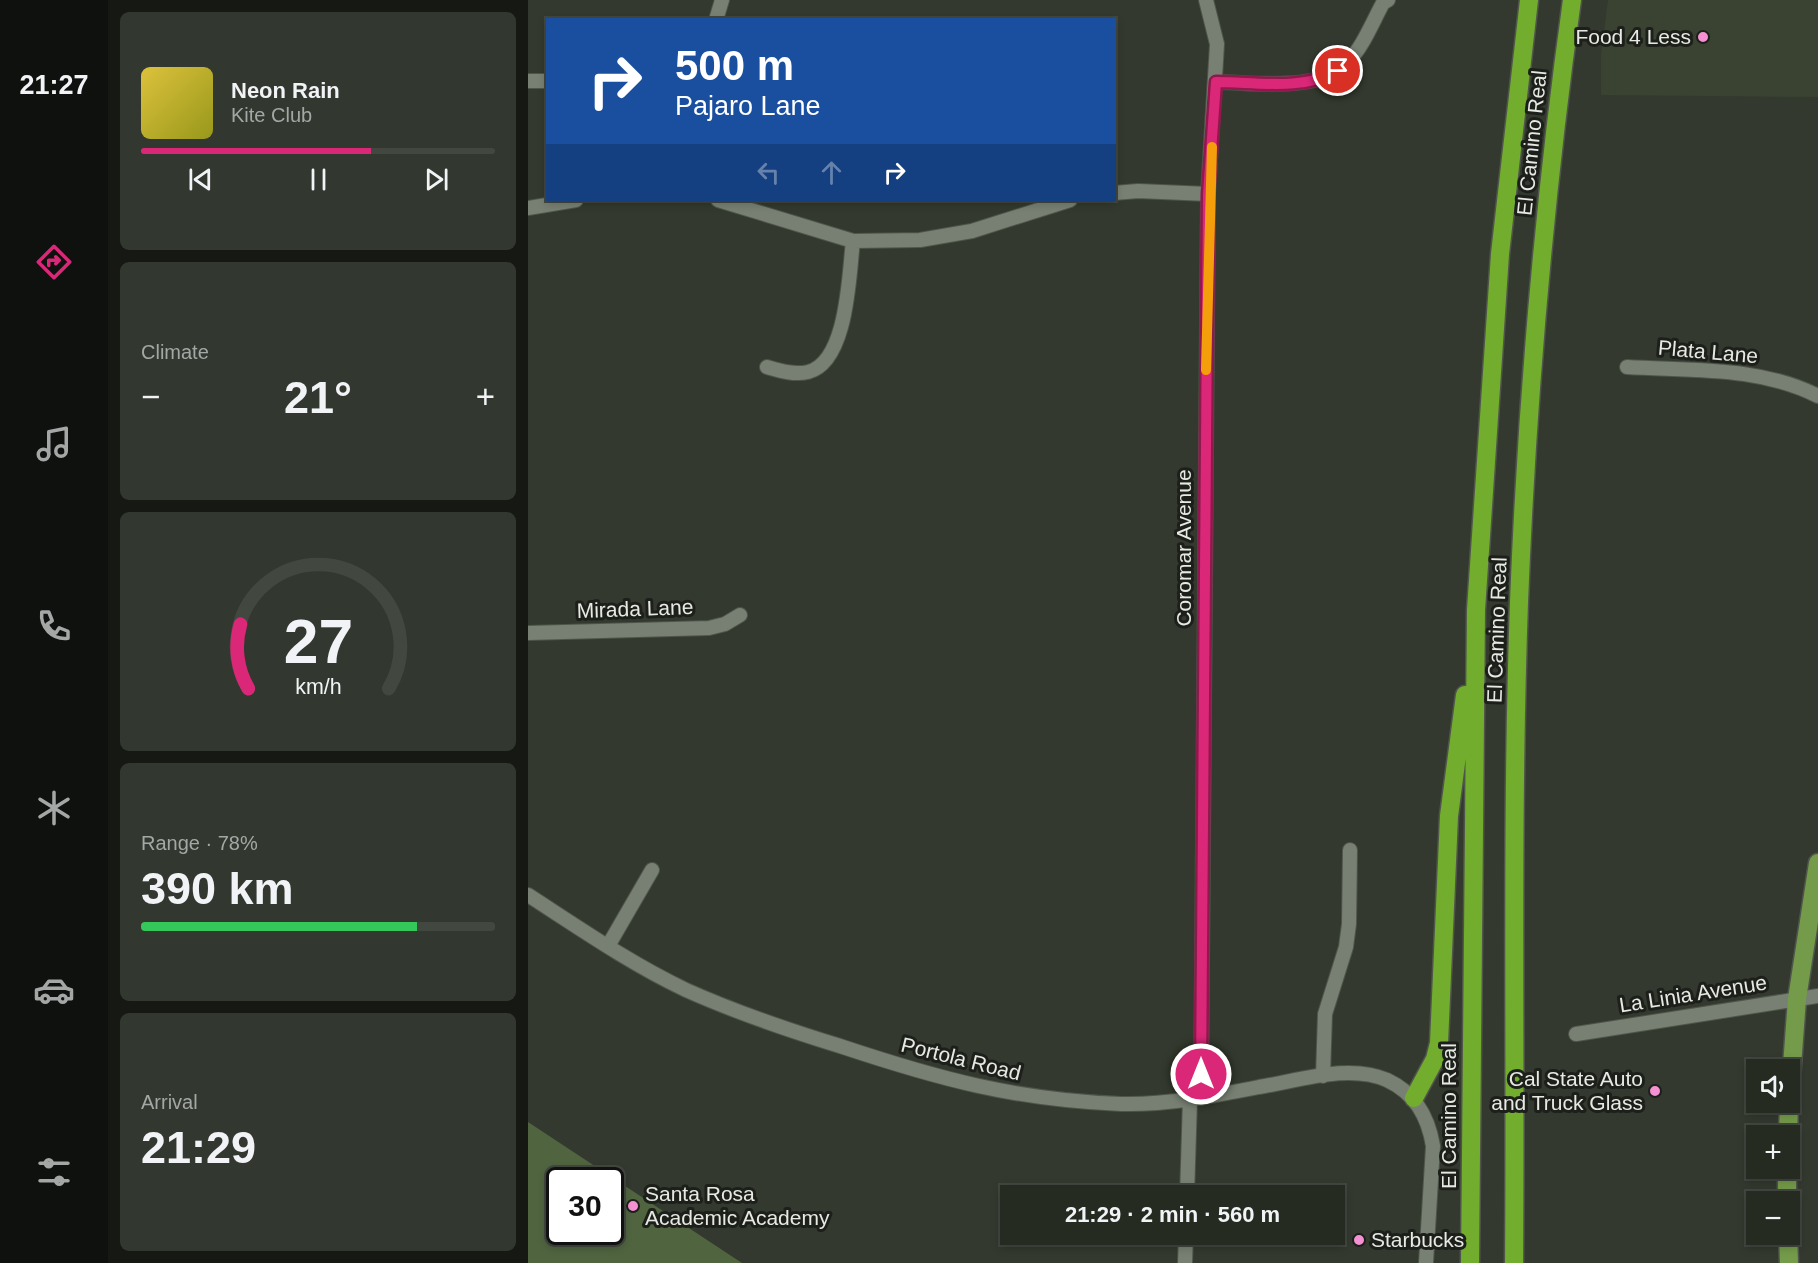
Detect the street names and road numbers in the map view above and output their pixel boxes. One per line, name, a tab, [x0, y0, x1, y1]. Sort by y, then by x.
street label: El Camino Real	[1512, 69, 1551, 217]
street label: Plata Lane	[1657, 336, 1759, 367]
street label: Coromar Avenue	[1172, 469, 1195, 627]
street label: El Camino Real	[1482, 557, 1511, 703]
street label: Mirada Lane	[576, 595, 694, 622]
street label: La Linia Avenue	[1617, 970, 1768, 1017]
street label: Portola Road	[899, 1033, 1023, 1085]
street label: El Camino Real	[1437, 1043, 1460, 1189]

